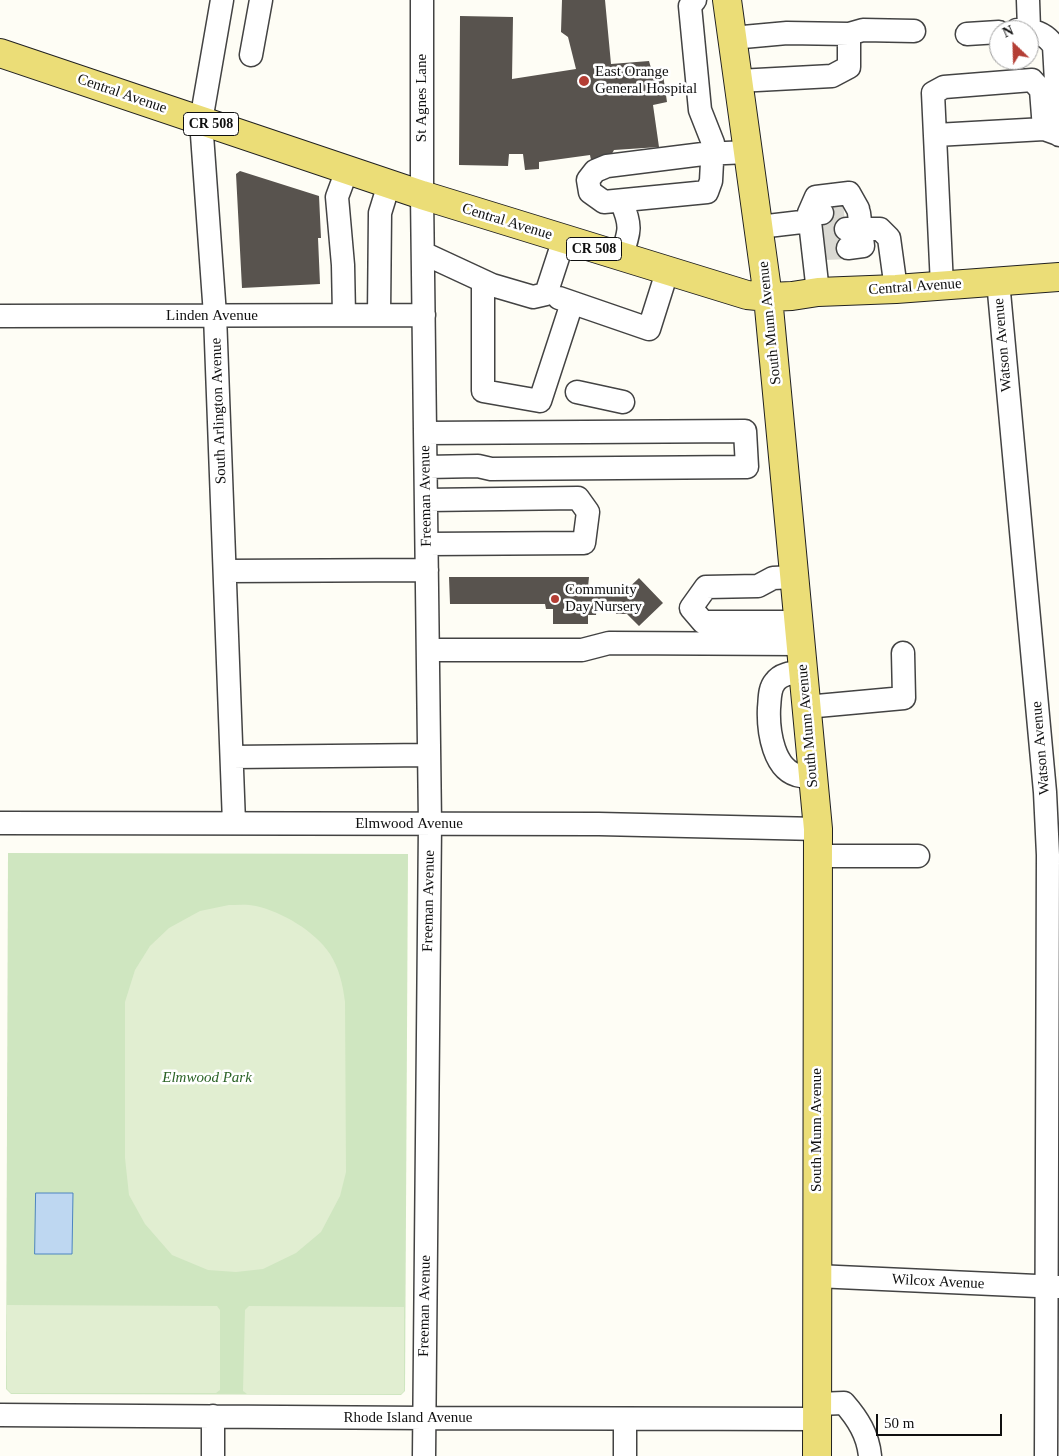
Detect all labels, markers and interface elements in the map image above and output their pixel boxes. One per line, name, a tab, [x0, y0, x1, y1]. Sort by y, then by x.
north arrow	[989, 20, 1039, 70]
text: N	[1000, 23, 1016, 41]
street label: St Agnes Lane	[413, 54, 431, 142]
place label: East Orange General Hospital	[595, 63, 697, 98]
street label: Central Avenue	[75, 70, 169, 118]
marker: East Orange General Hospital	[577, 74, 591, 88]
road number: CR 508	[184, 112, 238, 136]
street label: Central Avenue	[460, 200, 554, 244]
road number: CR 508	[566, 238, 622, 260]
street label: South Munn Avenue	[755, 260, 785, 386]
street label: Central Avenue	[868, 275, 962, 299]
street label: Watson Avenue	[990, 297, 1016, 393]
street label: Linden Avenue	[166, 307, 258, 325]
street label: South Arlington Avenue	[207, 338, 231, 484]
street label: Freeman Avenue	[416, 445, 436, 547]
place label: Community Day Nursery	[565, 581, 642, 616]
marker: Community Day Nursery	[549, 593, 561, 605]
street label: South Munn Avenue	[794, 664, 822, 788]
street label: Watson Avenue	[1028, 700, 1054, 796]
street label: Elmwood Avenue	[355, 815, 463, 833]
street label: Freeman Avenue	[419, 850, 439, 952]
street label: South Munn Avenue	[808, 1068, 826, 1192]
park label: Elmwood Park	[162, 1069, 252, 1087]
street label: Freeman Avenue	[415, 1255, 435, 1357]
street label: Wilcox Avenue	[891, 1271, 985, 1293]
scale bar	[879, 1404, 1005, 1436]
street label: Rhode Island Avenue	[344, 1409, 472, 1427]
text: 50 m	[884, 1415, 914, 1431]

